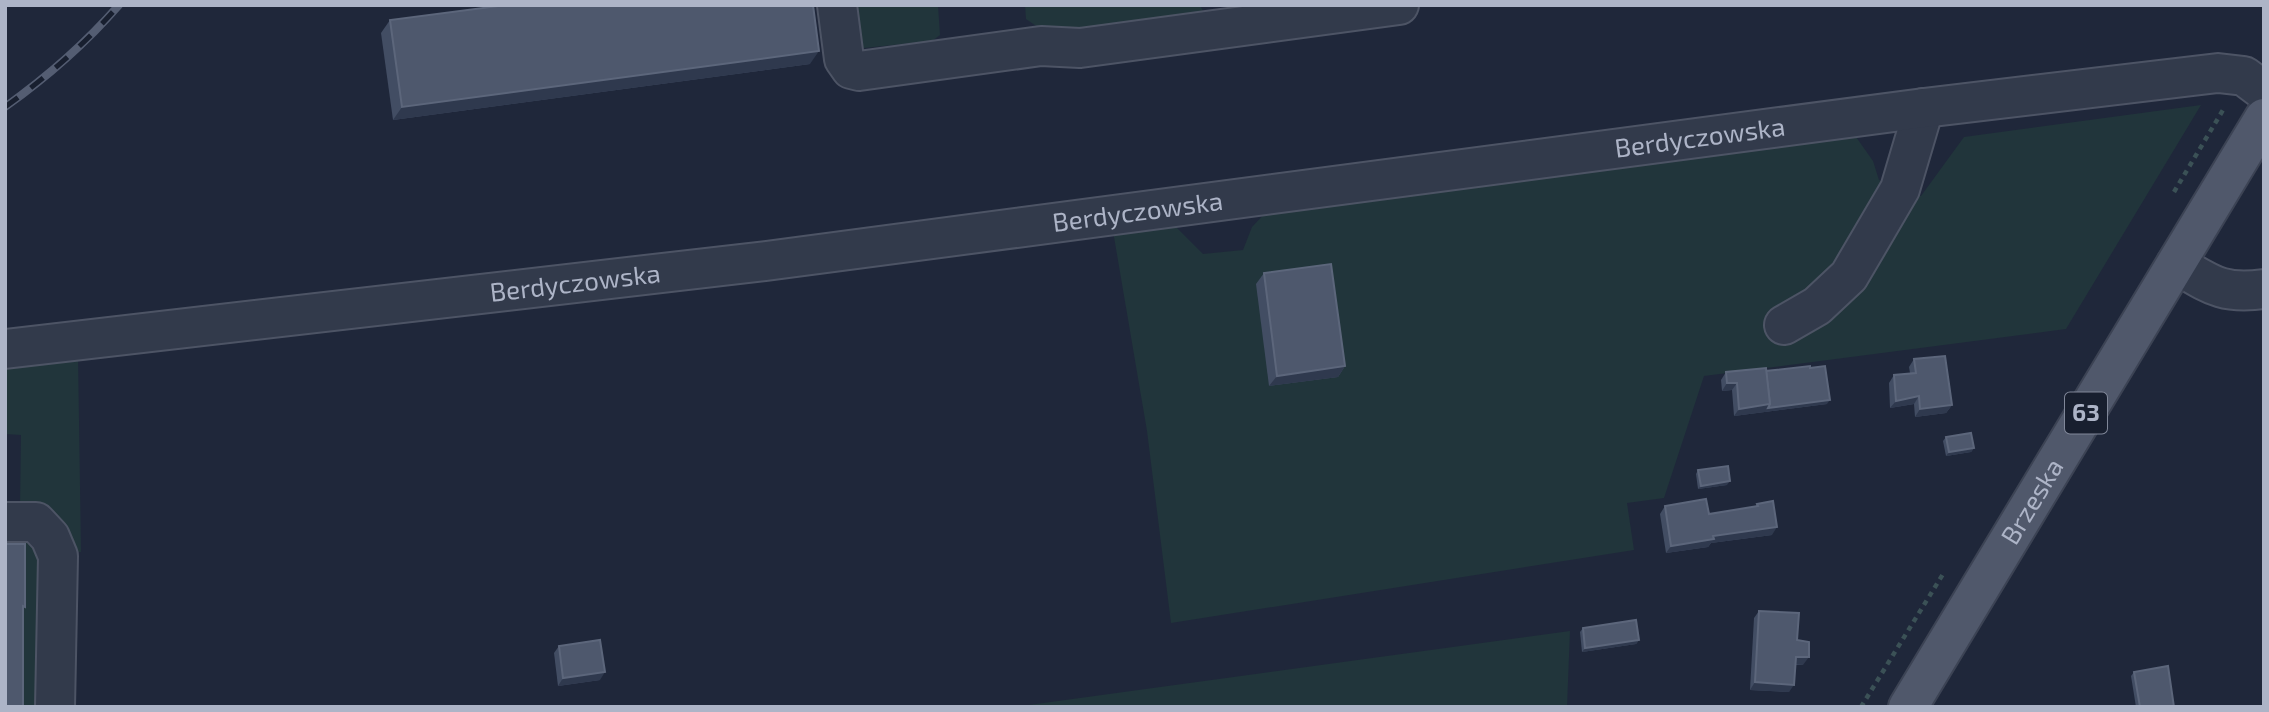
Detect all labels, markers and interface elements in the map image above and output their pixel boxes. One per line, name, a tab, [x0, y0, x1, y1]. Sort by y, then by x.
street label: Berdyczowska	[1613, 110, 1787, 163]
street label: Berdyczowska	[1050, 184, 1225, 237]
street label: Berdyczowska	[488, 256, 662, 307]
road number: 63	[2065, 392, 2107, 434]
street label: Brzeska	[1993, 452, 2069, 549]

